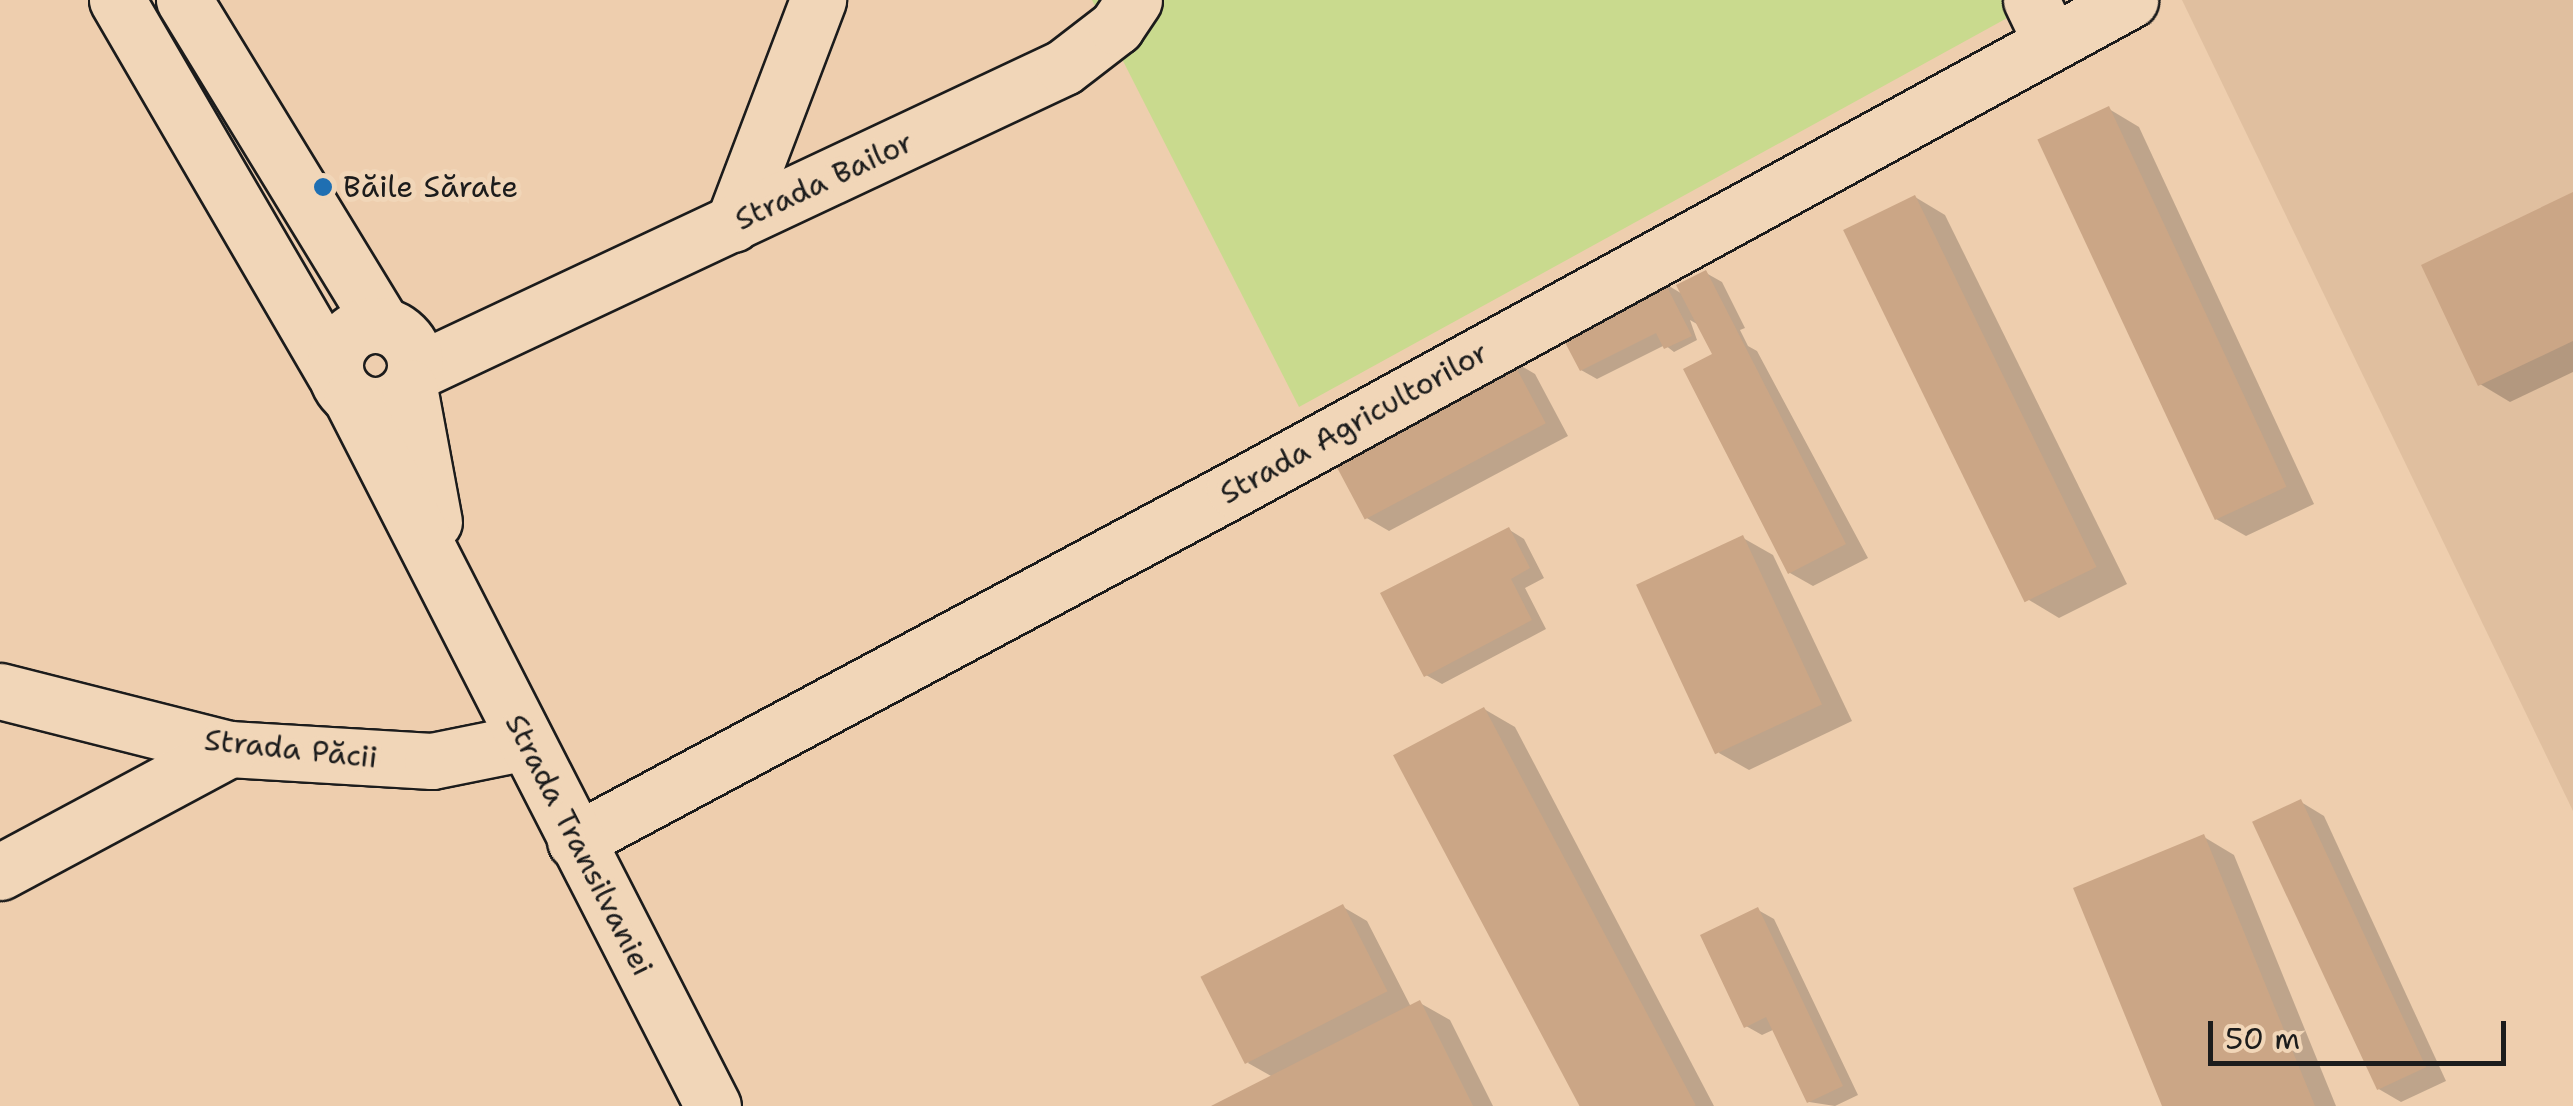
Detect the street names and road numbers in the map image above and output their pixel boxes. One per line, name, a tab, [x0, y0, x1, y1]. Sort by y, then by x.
street label: Strada Bailor	[729, 124, 919, 238]
street label: Strada Agricultorilor	[1214, 334, 1494, 512]
street label: Strada Transilvaniei	[497, 708, 661, 982]
street label: Strada Păcii	[203, 722, 379, 776]

